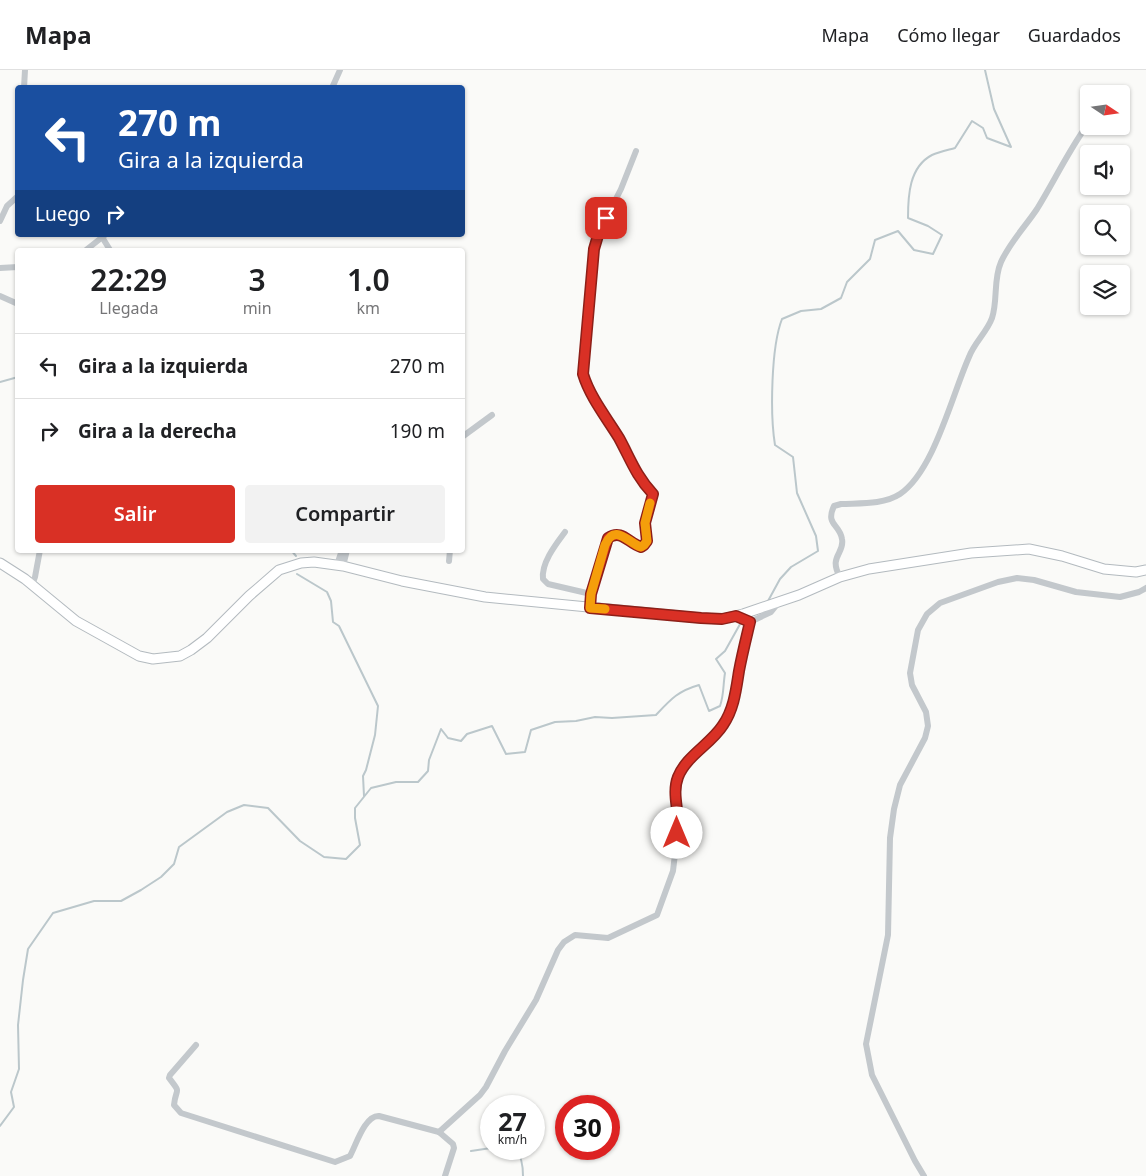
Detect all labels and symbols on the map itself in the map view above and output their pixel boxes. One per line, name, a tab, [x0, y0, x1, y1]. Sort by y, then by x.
north arrow	[1080, 85, 1130, 135]
pin	[585, 197, 627, 239]
position arrow	[650, 806, 702, 858]
speed limit sign: 30	[555, 1095, 620, 1160]

